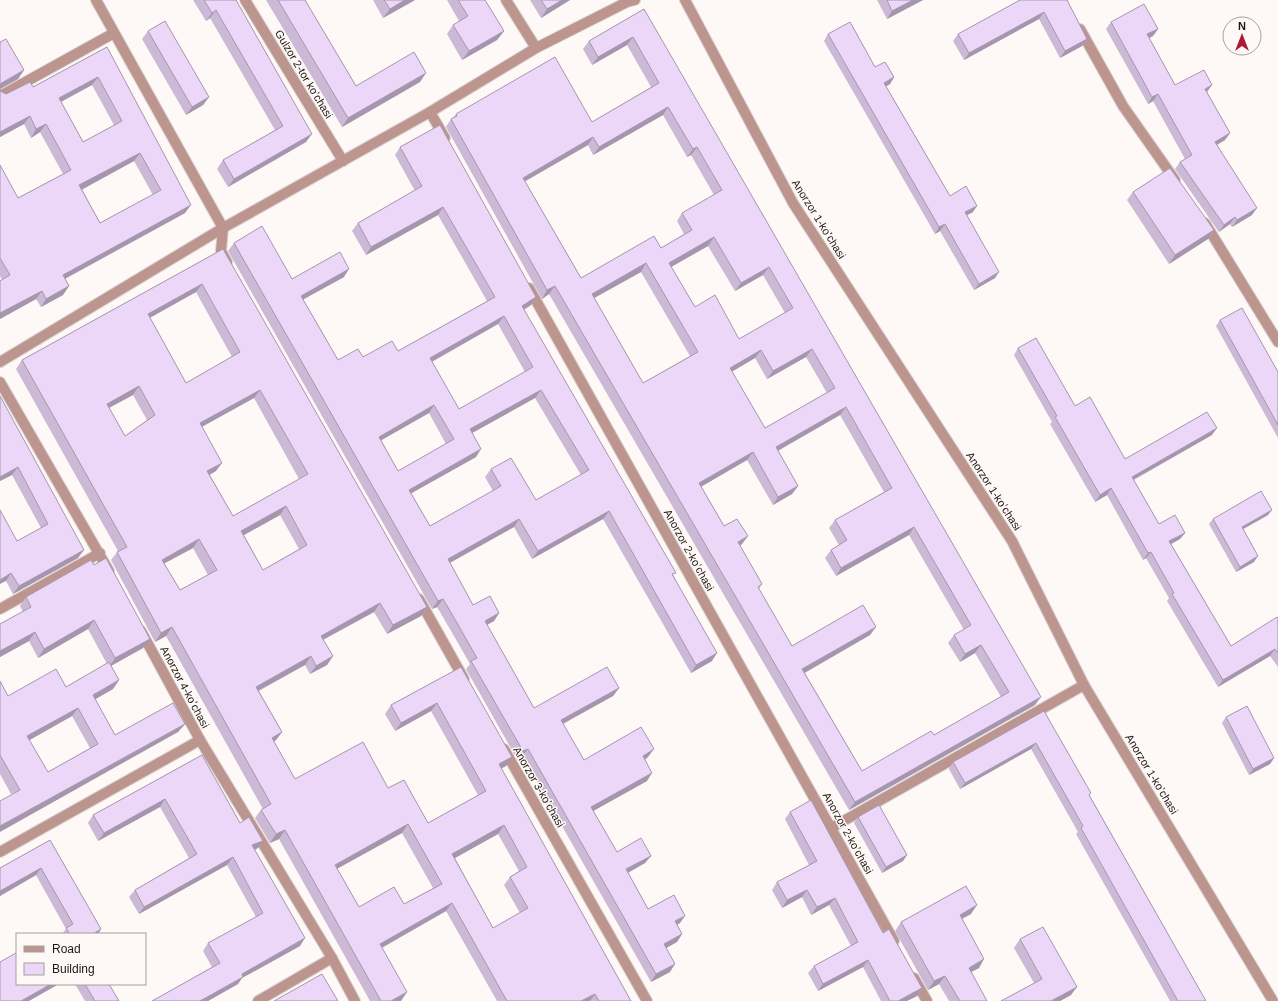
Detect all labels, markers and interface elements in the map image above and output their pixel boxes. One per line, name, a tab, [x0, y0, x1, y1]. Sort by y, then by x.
north arrow	[1222, 16, 1262, 56]
text: N	[1238, 20, 1246, 32]
street label: Gulzor 2-tor koʼchasi	[273, 28, 335, 120]
street label: Аnorzor 1-koʼchasi	[790, 177, 848, 261]
street label: Аnorzor 1-koʼchasi	[964, 450, 1024, 532]
street label: Аnorzor 2-koʼchasi	[662, 507, 716, 593]
street label: Аnorzor 4-koʼchasi	[158, 644, 212, 730]
street label: Аnorzor 1-koʼchasi	[1123, 732, 1181, 816]
street label: Аnorzor 3-koʼchasi	[511, 745, 567, 829]
street label: Аnorzor 2-koʼchasi	[821, 790, 875, 876]
legend	[16, 933, 146, 985]
text: Road	[52, 942, 81, 956]
text: Building	[52, 962, 95, 976]

